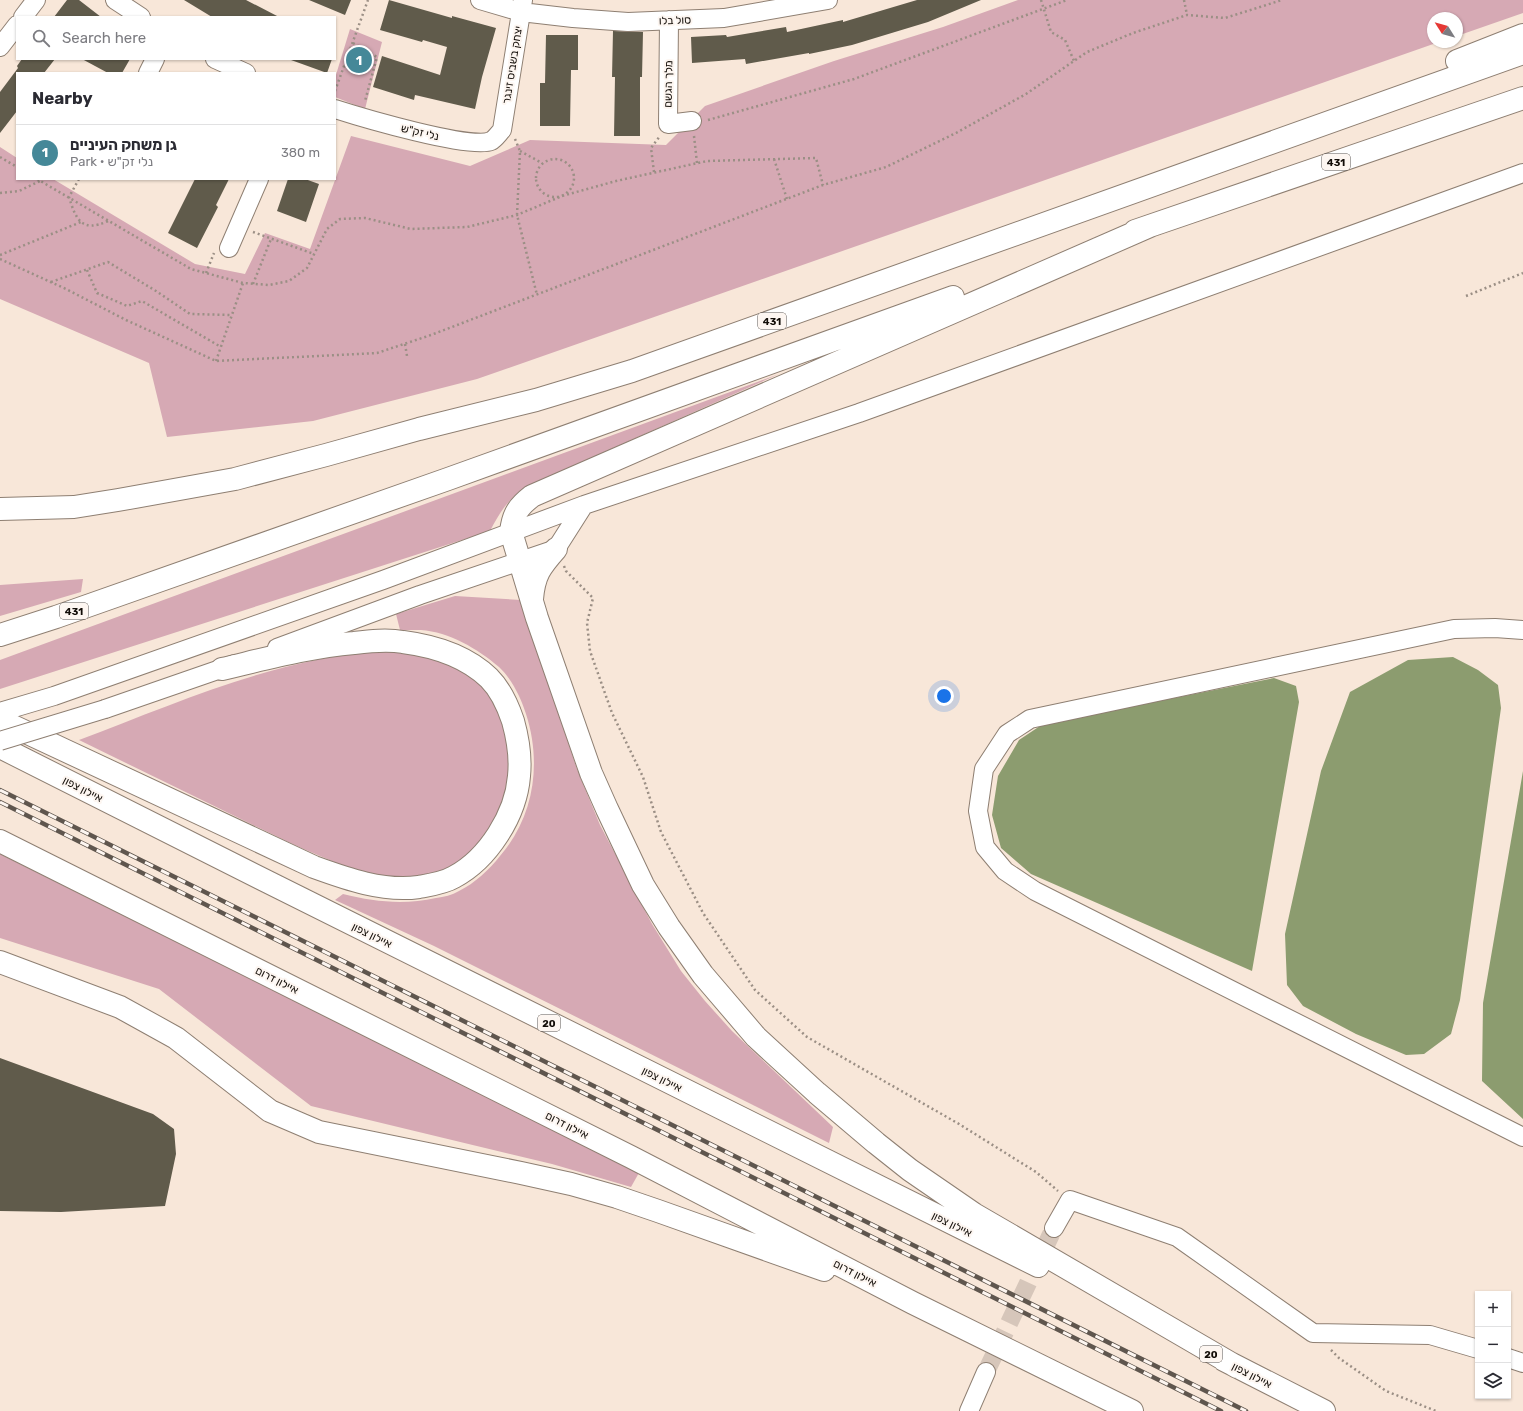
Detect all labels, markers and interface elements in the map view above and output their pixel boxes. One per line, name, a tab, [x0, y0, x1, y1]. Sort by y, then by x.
north arrow	[1427, 12, 1463, 48]
street label: סול בלו	[659, 13, 691, 28]
search box	[16, 16, 336, 60]
street label: יצחק בשביס זינגר	[500, 25, 525, 105]
icon: search	[30, 27, 52, 49]
text: Search here	[62, 29, 146, 47]
pin: 1	[346, 45, 372, 75]
street label: מלך הגשם	[662, 60, 675, 108]
text: Nearby	[32, 88, 93, 108]
street label: נלי זק"ש	[400, 122, 440, 143]
text: גן משחק העיניים	[70, 136, 177, 154]
text: 1	[42, 145, 48, 160]
text: 380 m	[281, 145, 320, 160]
text: Park · נלי זק"ש	[70, 154, 153, 169]
road number: 431	[1322, 154, 1350, 170]
road number: 431	[758, 313, 786, 329]
road number: 431	[60, 603, 88, 619]
your location	[934, 686, 954, 706]
street label: איילון צפון	[61, 774, 105, 805]
street label: איילון צפון	[350, 920, 394, 951]
street label: איילון דרום	[253, 964, 300, 997]
road number: 20	[538, 1015, 560, 1031]
street label: איילון צפון	[640, 1064, 684, 1095]
street label: איילון דרום	[543, 1109, 590, 1142]
street label: איילון צפון	[930, 1209, 974, 1240]
street label: איילון דרום	[831, 1257, 878, 1290]
map controls	[1475, 1291, 1511, 1399]
button: +	[1475, 1291, 1511, 1327]
button: −	[1475, 1327, 1511, 1363]
road number: 20	[1200, 1346, 1222, 1362]
street label: איילון צפון	[1230, 1360, 1274, 1391]
button: layers	[1475, 1363, 1511, 1399]

